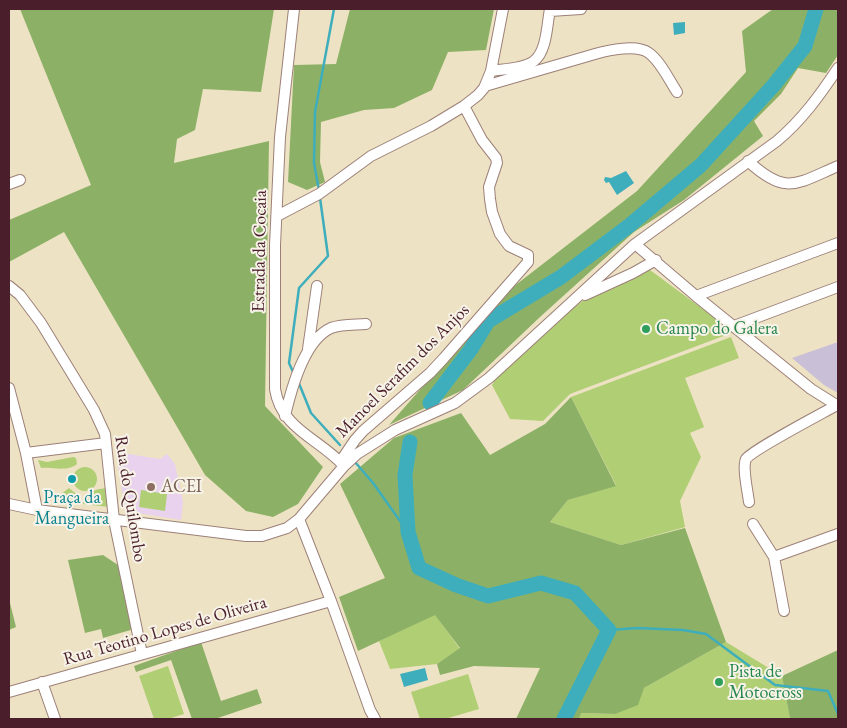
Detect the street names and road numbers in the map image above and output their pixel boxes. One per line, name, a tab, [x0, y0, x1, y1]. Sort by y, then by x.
street label: Estrada da Cocaia	[248, 190, 272, 312]
street label: Manoel Serafim dos Anjos	[332, 300, 474, 442]
street label: Rua do Quilombo	[109, 434, 151, 564]
street label: Rua Teotino Lopes de Oliveira	[61, 592, 269, 670]

